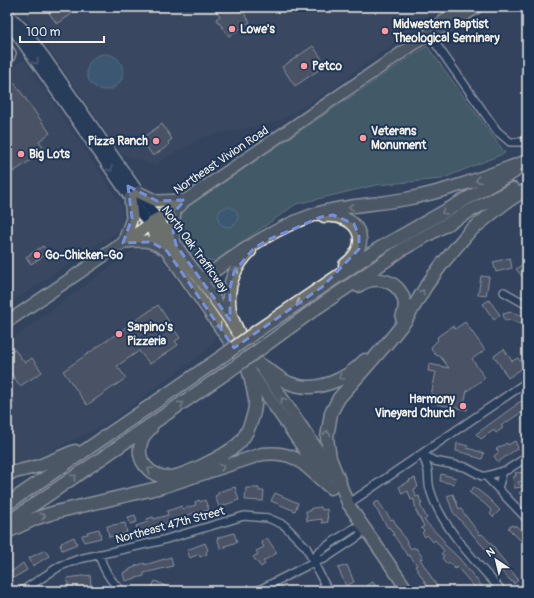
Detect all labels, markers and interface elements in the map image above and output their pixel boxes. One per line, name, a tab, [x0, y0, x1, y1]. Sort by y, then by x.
place label: Midwestern Baptist Theological Seminary	[392, 17, 500, 46]
scale bar	[20, 18, 104, 44]
place label: Lowe's	[240, 22, 275, 37]
marker: Lowe's	[227, 24, 237, 34]
text: 100 m	[26, 25, 61, 40]
marker: Midwestern Baptist Theological Seminary	[380, 26, 390, 36]
one-way arrow	[31, 58, 39, 65]
place label: Petco	[312, 59, 342, 74]
marker: Petco	[299, 61, 309, 71]
street label: Northeast Vivion Road	[171, 123, 272, 198]
place label: Veterans Monument	[371, 124, 427, 153]
marker: Veterans Monument	[358, 133, 368, 143]
place label: Pizza Ranch	[88, 134, 148, 149]
marker: Pizza Ranch	[151, 136, 161, 146]
place label: Big Lots	[29, 147, 71, 162]
marker: Big Lots	[16, 149, 26, 159]
one-way arrow	[105, 165, 113, 172]
one-way arrow	[474, 175, 481, 183]
one-way arrow	[348, 202, 354, 211]
street label: North Oak Trafficway	[158, 203, 231, 296]
one-way arrow	[441, 207, 448, 214]
place label: Go-Chicken-Go	[45, 248, 123, 263]
marker: Go-Chicken-Go	[32, 250, 42, 260]
one-way arrow	[231, 267, 239, 274]
one-way arrow	[417, 289, 425, 296]
one-way arrow	[296, 298, 303, 306]
place label: Sarpino's Pizzeria	[127, 320, 173, 349]
one-way arrow	[214, 322, 222, 329]
marker: Sarpino's Pizzeria	[114, 329, 124, 339]
one-way arrow	[338, 373, 345, 380]
place label: Harmony Vineyard Church	[375, 392, 456, 421]
one-way arrow	[280, 397, 288, 404]
one-way arrow	[176, 401, 183, 408]
marker: Harmony Vineyard Church	[458, 401, 468, 411]
one-way arrow	[323, 430, 332, 436]
one-way arrow	[218, 463, 225, 472]
one-way arrow	[148, 468, 155, 475]
one-way arrow	[69, 475, 76, 482]
street label: Northeast 47th Street	[114, 504, 227, 547]
one-way arrow	[39, 512, 46, 521]
north arrow	[476, 540, 516, 580]
text: N	[484, 544, 498, 560]

